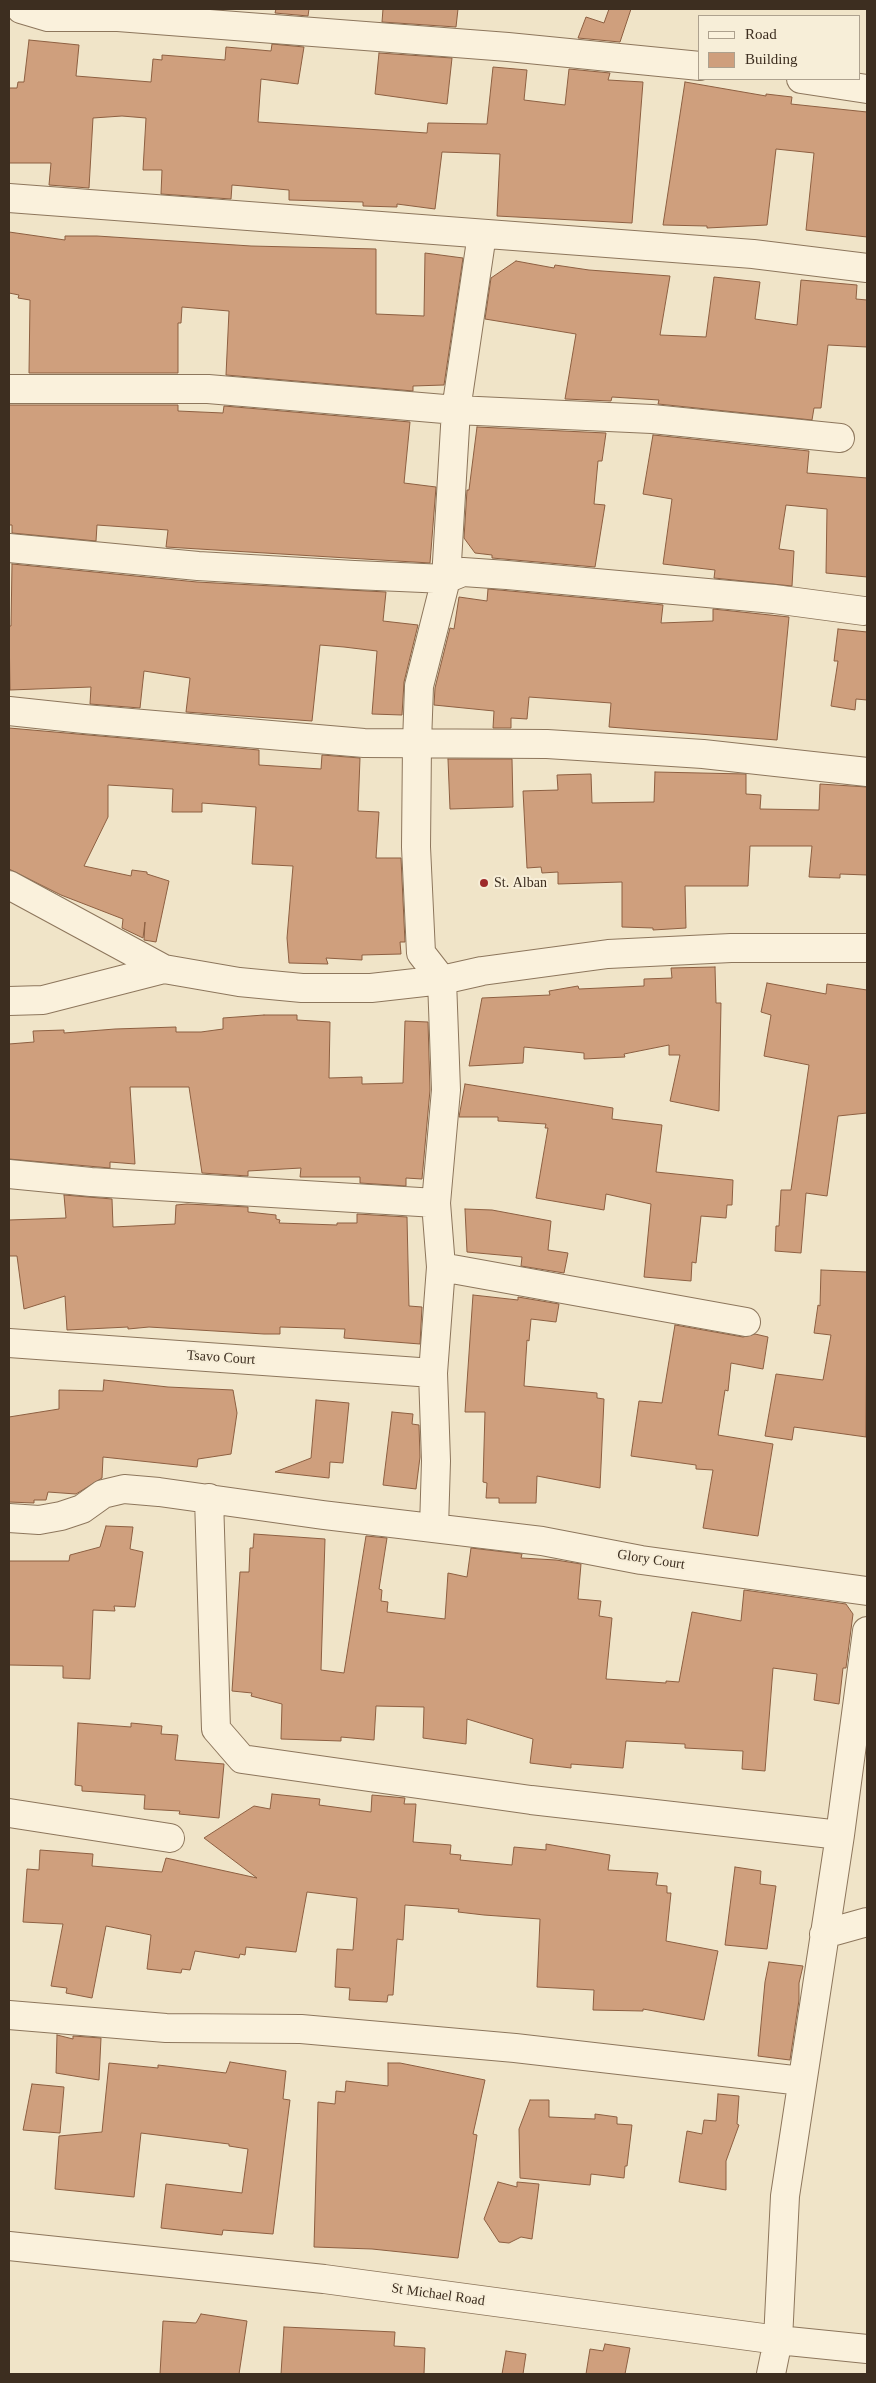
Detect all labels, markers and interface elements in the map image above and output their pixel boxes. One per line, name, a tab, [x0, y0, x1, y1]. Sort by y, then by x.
legend	[698, 15, 861, 80]
text: Road	[745, 26, 777, 42]
text: Building	[745, 51, 798, 67]
place label: St. Alban	[494, 875, 547, 891]
marker: St. Alban	[478, 877, 490, 889]
street label: Tsavo Court	[186, 1347, 256, 1369]
street label: Glory Court	[616, 1546, 686, 1574]
street label: St Michael Road	[390, 2280, 486, 2310]

